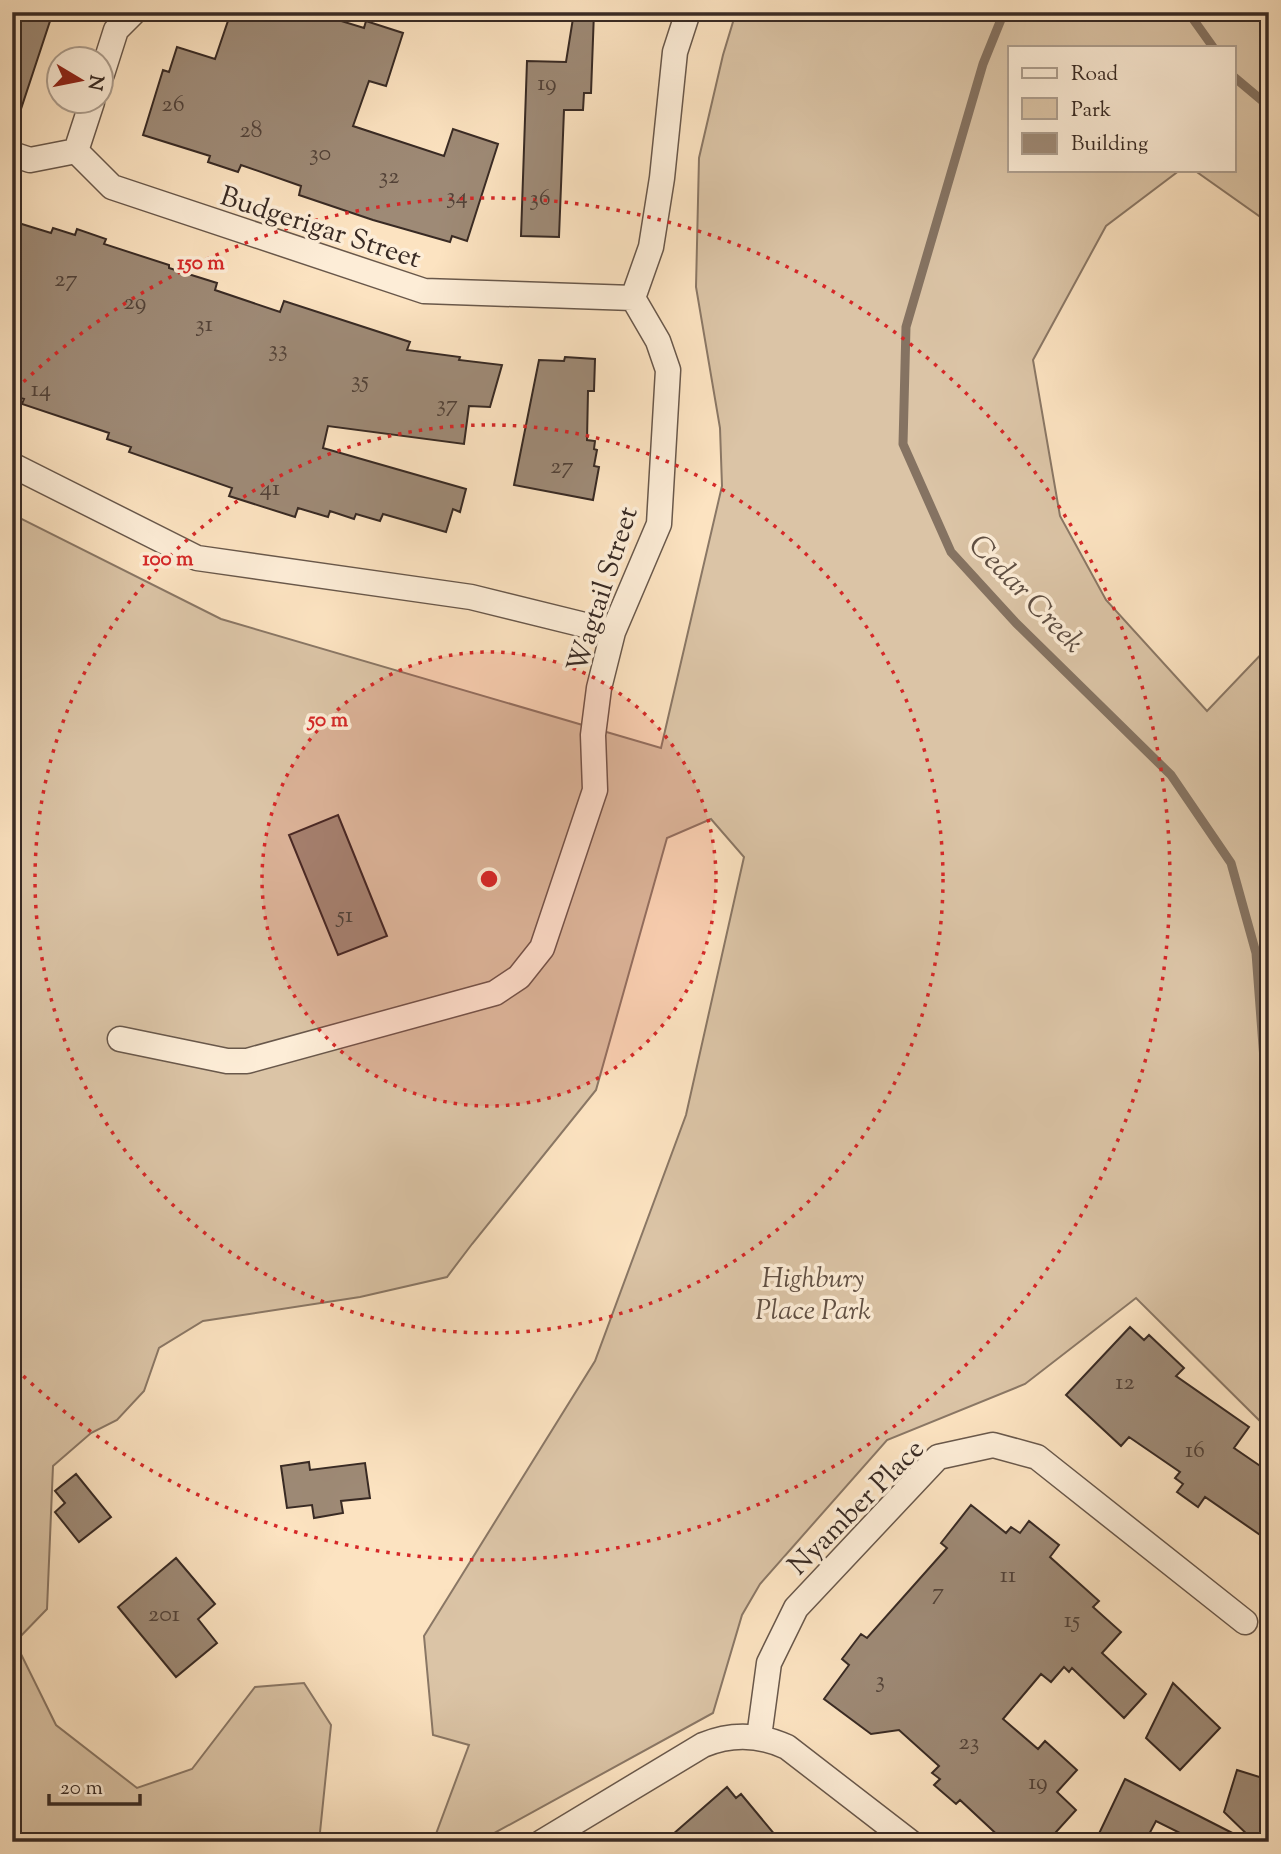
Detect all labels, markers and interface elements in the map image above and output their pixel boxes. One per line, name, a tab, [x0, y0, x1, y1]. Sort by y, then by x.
north arrow	[46, 46, 116, 116]
legend	[1008, 46, 1236, 172]
text: Road	[1071, 60, 1118, 90]
house number: 19	[537, 67, 557, 101]
text: N	[80, 73, 109, 92]
house number: 26	[161, 88, 185, 122]
text: Park	[1071, 96, 1112, 126]
house number: 28	[239, 114, 263, 148]
text: Building	[1071, 130, 1148, 160]
house number: 30	[309, 137, 331, 171]
house number: 32	[379, 160, 399, 194]
street label: Budgerigar Street	[214, 178, 426, 280]
house number: 34	[446, 180, 468, 214]
house number: 36	[529, 182, 551, 216]
text: 150 m	[177, 249, 225, 279]
house number: 27	[54, 263, 78, 297]
house number: 29	[124, 286, 146, 320]
house number: 31	[195, 308, 213, 342]
house number: 33	[268, 333, 288, 367]
house number: 35	[351, 364, 369, 398]
house number: 14	[31, 373, 51, 407]
house number: 37	[436, 388, 458, 422]
house number: 27	[550, 450, 574, 484]
house number: 41	[260, 472, 280, 506]
street label: Wagtail Street	[558, 501, 650, 678]
water label: Cedar Creek	[957, 526, 1093, 664]
text: 100 m	[143, 545, 194, 575]
text: 50 m	[306, 706, 349, 736]
centre of rings	[477, 867, 501, 891]
house number: 51	[335, 899, 353, 933]
park label: Highbury Place Park	[755, 1260, 871, 1332]
house number: 12	[1115, 1366, 1135, 1400]
street label: Nyamber Place	[780, 1431, 934, 1585]
house number: 16	[1185, 1434, 1205, 1468]
house number: 11	[1000, 1559, 1016, 1593]
house number: 7	[932, 1576, 944, 1610]
house number: 201	[148, 1598, 180, 1632]
house number: 15	[1064, 1604, 1080, 1638]
house number: 3	[875, 1664, 885, 1698]
house number: 23	[959, 1726, 979, 1760]
scale bar	[49, 1763, 140, 1807]
house number: 19	[1028, 1766, 1048, 1800]
text: 20 m	[60, 1774, 103, 1804]

